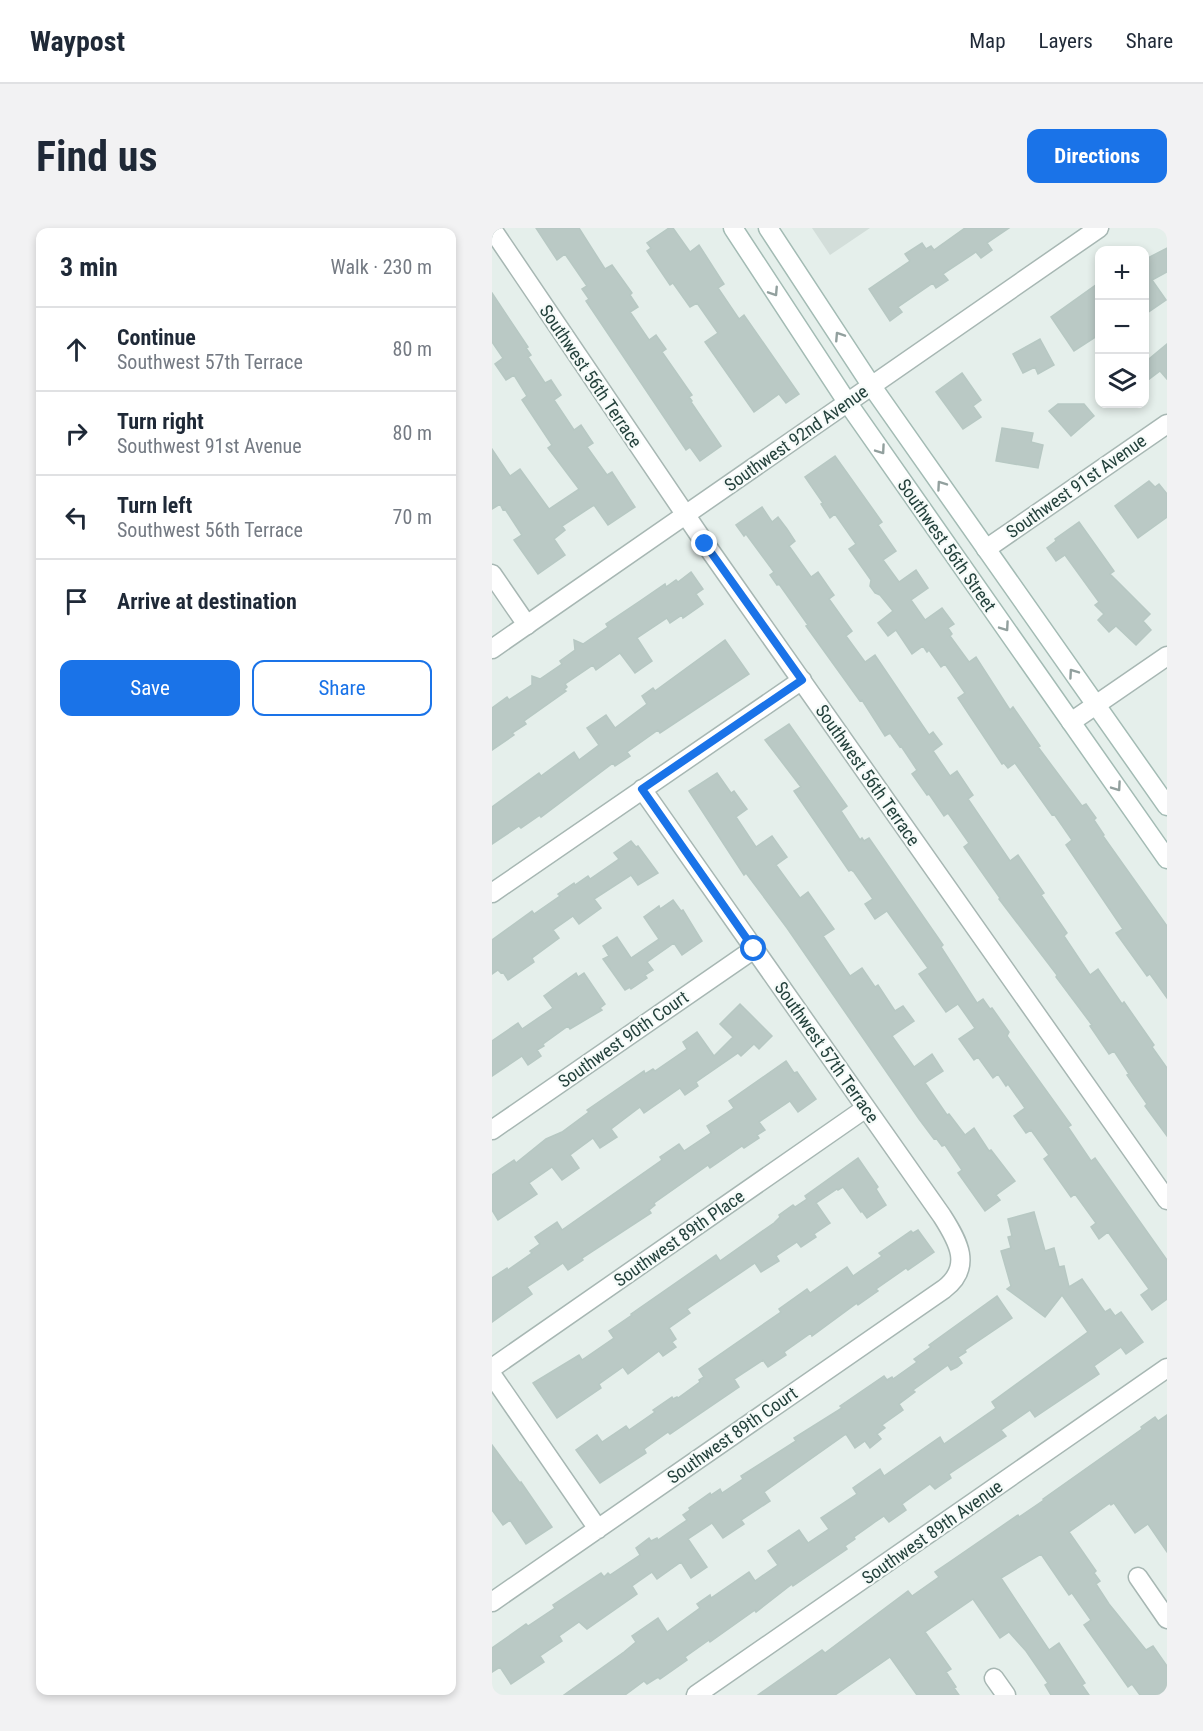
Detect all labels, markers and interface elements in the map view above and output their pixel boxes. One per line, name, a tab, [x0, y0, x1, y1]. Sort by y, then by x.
text: Waypost	[30, 25, 125, 58]
text: Map	[969, 29, 1006, 53]
text: Layers	[1039, 29, 1093, 53]
text: Share	[1126, 29, 1173, 53]
button: Directions	[1027, 129, 1167, 183]
text: Find us	[36, 132, 157, 181]
map controls	[1095, 246, 1149, 408]
button: +	[1095, 246, 1149, 300]
text: 3 min	[60, 252, 118, 282]
text: Walk · 230 m	[331, 255, 432, 279]
one-way arrow	[767, 286, 779, 296]
button: −	[1095, 300, 1149, 354]
street label: Southwest 56th Terrace	[535, 301, 647, 451]
text: Continue	[117, 325, 196, 350]
one-way arrow	[835, 332, 846, 343]
icon: ahead	[60, 333, 93, 366]
text: 80 m	[393, 337, 432, 361]
text: Southwest 57th Terrace	[117, 350, 303, 374]
button: layers	[1095, 354, 1149, 408]
street label: Southwest 92nd Avenue	[720, 381, 872, 495]
text: Turn right	[117, 409, 204, 434]
icon: right	[60, 417, 93, 450]
text: 80 m	[393, 421, 432, 445]
street label: Southwest 91st Avenue	[1002, 430, 1150, 542]
text: Southwest 91st Avenue	[117, 434, 302, 458]
one-way arrow	[874, 443, 885, 454]
street label: Southwest 56th Street	[893, 475, 1001, 615]
one-way arrow	[937, 481, 948, 492]
text: Turn left	[117, 493, 192, 518]
icon: left	[60, 501, 93, 534]
text: 70 m	[393, 505, 432, 529]
text: Southwest 56th Terrace	[117, 518, 303, 542]
route end	[691, 530, 717, 556]
icon: arrive	[60, 585, 93, 618]
text: Arrive at destination	[117, 589, 297, 614]
one-way arrow	[998, 620, 1009, 631]
button: Save	[60, 660, 240, 716]
button: Share	[252, 660, 432, 716]
one-way arrow	[1069, 668, 1080, 679]
street label: Southwest 56th Terrace	[811, 700, 925, 850]
one-way arrow	[1110, 780, 1121, 791]
route start	[740, 935, 766, 961]
street label: Southwest 57th Terrace	[770, 977, 884, 1127]
street label: Southwest 90th Court	[554, 986, 692, 1092]
street label: Southwest 89th Place	[610, 1185, 748, 1291]
street label: Southwest 89th Court	[663, 1382, 801, 1488]
street label: Southwest 89th Avenue	[858, 1476, 1006, 1588]

